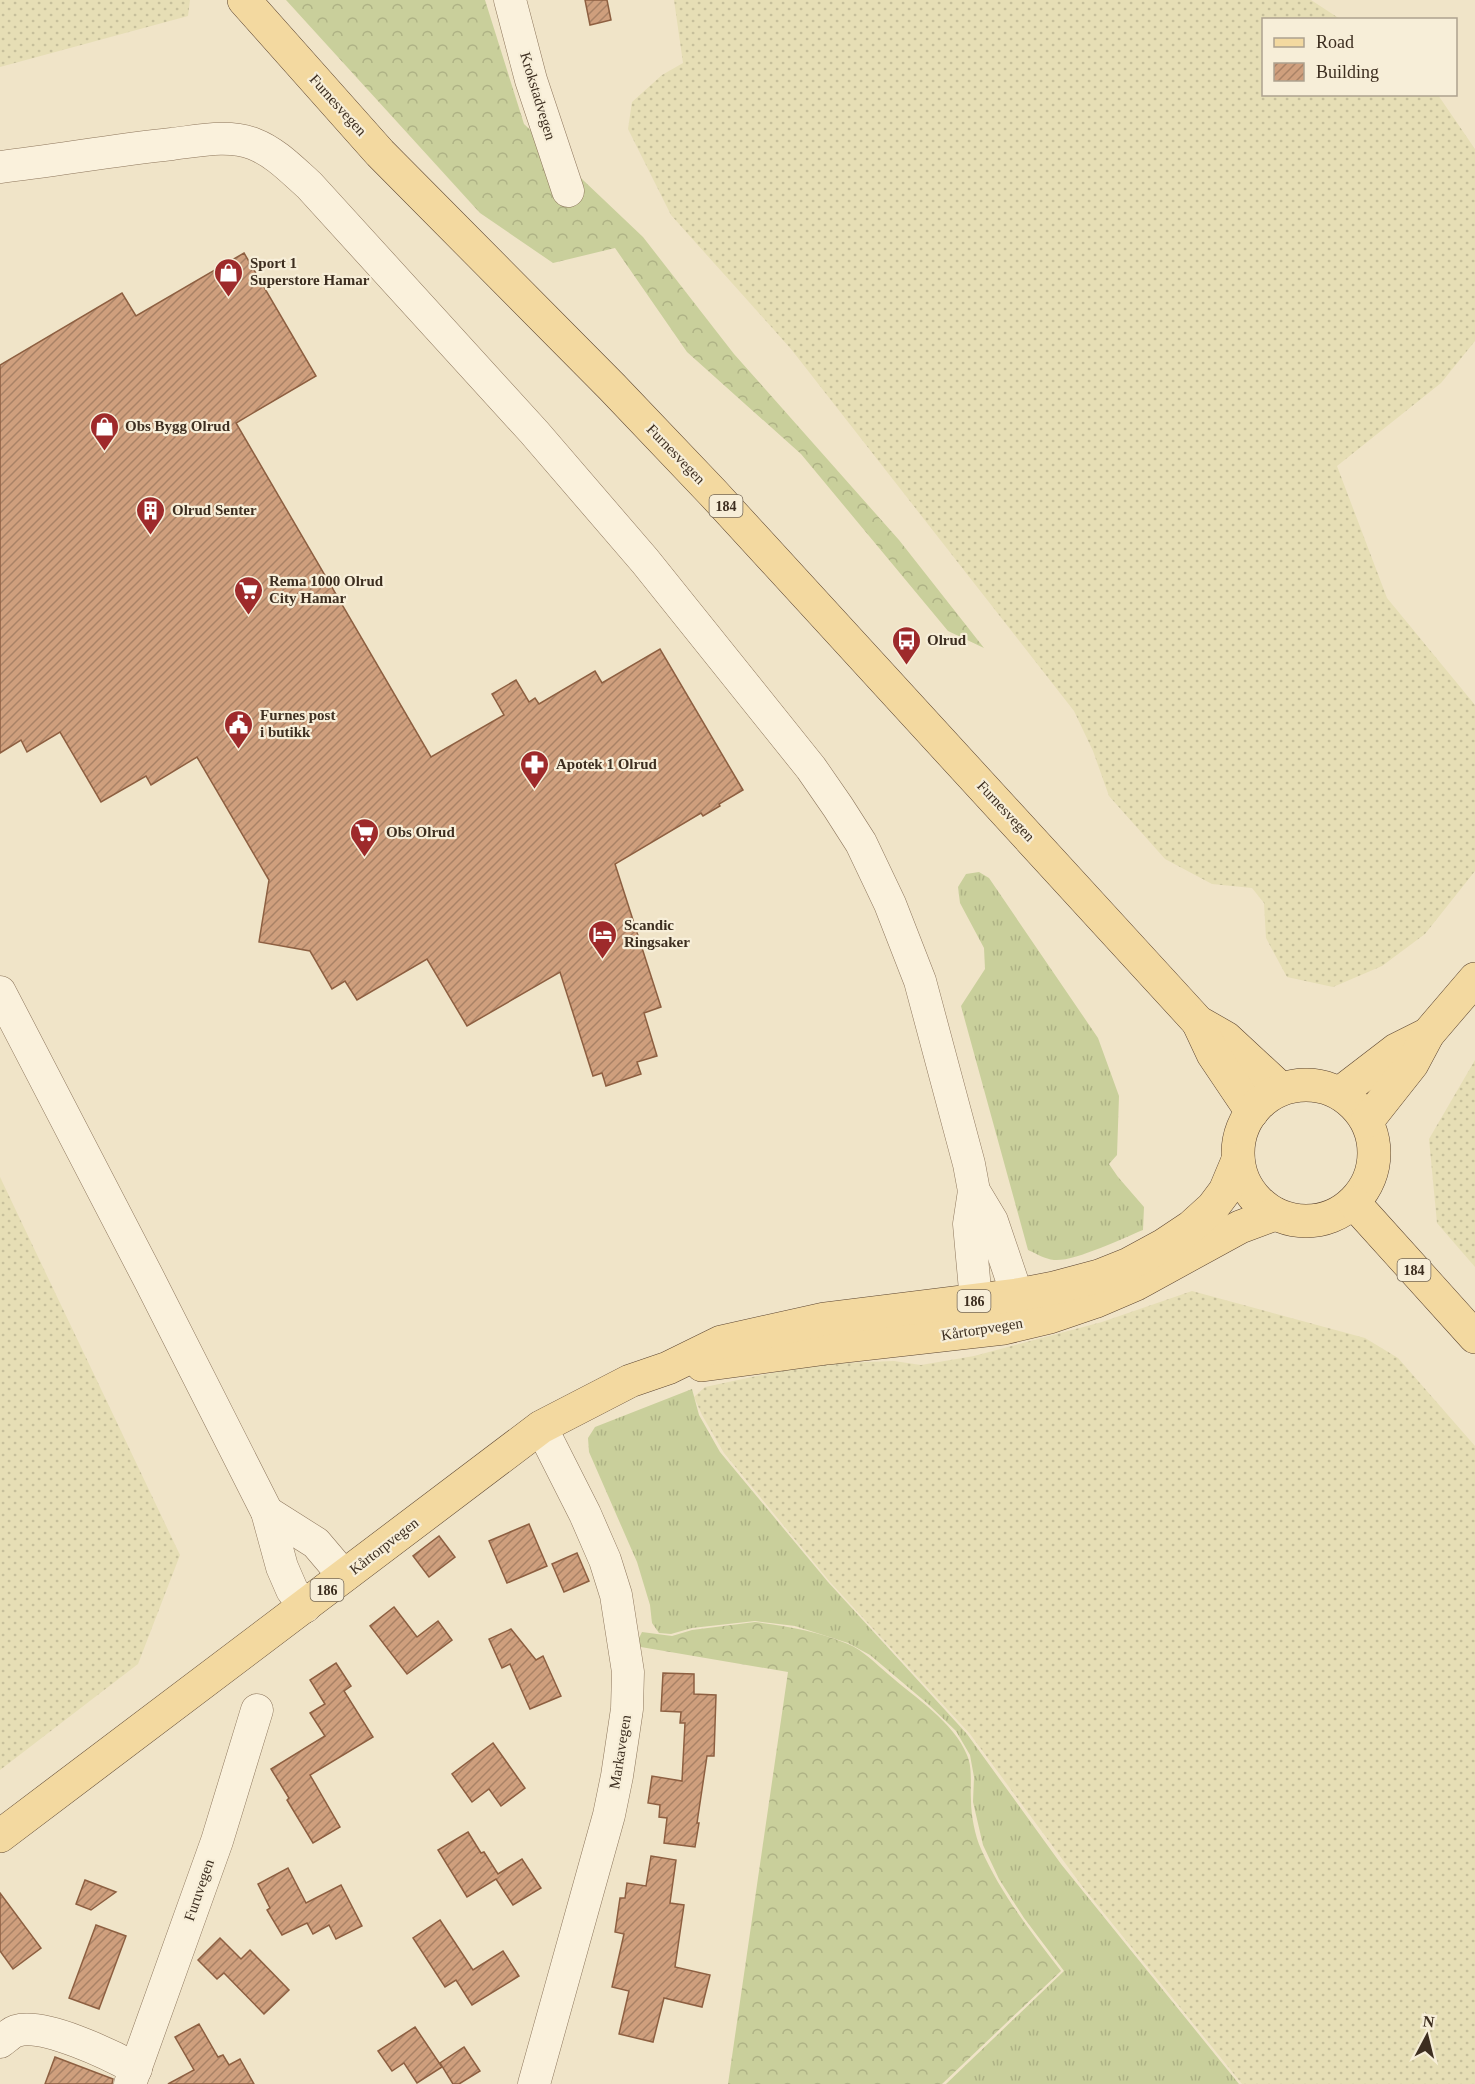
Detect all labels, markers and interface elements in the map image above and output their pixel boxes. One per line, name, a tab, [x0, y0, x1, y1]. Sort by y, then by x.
legend	[1262, 18, 1457, 96]
text: Road	[1316, 32, 1354, 52]
street label: Krokstadvegen	[517, 50, 559, 142]
text: Building	[1316, 62, 1379, 82]
street label: Furnesvegen	[306, 71, 370, 139]
place label: Sport 1 Superstore Hamar	[250, 255, 370, 288]
shop icon: Sport 1 Superstore Hamar	[213, 256, 245, 298]
shop icon: Obs Bygg Olrud	[88, 410, 120, 452]
place label: Obs Bygg Olrud	[125, 418, 231, 434]
street label: Furnesvegen	[644, 421, 709, 487]
building icon: Olrud Senter	[135, 494, 167, 536]
road number: 184	[710, 495, 742, 517]
place label: Olrud Senter	[172, 502, 257, 518]
place label: Rema 1000 Olrud City Hamar	[269, 573, 384, 606]
supermarket icon: Rema 1000 Olrud City Hamar	[232, 574, 264, 616]
bus stop icon: Olrud	[890, 624, 922, 666]
place label: Olrud	[927, 632, 967, 648]
place label: Furnes post i butikk	[260, 707, 335, 740]
public building icon: Furnes post i butikk	[223, 708, 255, 750]
pharmacy icon: Apotek 1 Olrud	[519, 748, 551, 790]
place label: Apotek 1 Olrud	[556, 756, 658, 772]
street label: Furnesvegen	[974, 778, 1038, 845]
supermarket icon: Obs Olrud	[349, 816, 381, 858]
place label: Obs Olrud	[386, 824, 455, 840]
place label: Scandic Ringsaker	[624, 917, 690, 950]
hotel icon: Scandic Ringsaker	[587, 918, 619, 960]
road number: 184	[1398, 1259, 1430, 1281]
road number: 186	[958, 1290, 990, 1312]
street label: Kårtorpvegen	[940, 1315, 1024, 1343]
street label: Kårtorpvegen	[347, 1514, 422, 1578]
road number: 186	[310, 1579, 344, 1601]
street label: Markavegen	[606, 1713, 634, 1790]
street label: Furuvegen	[181, 1857, 217, 1923]
north arrow	[1397, 2006, 1457, 2066]
text: N	[1422, 2012, 1436, 2031]

